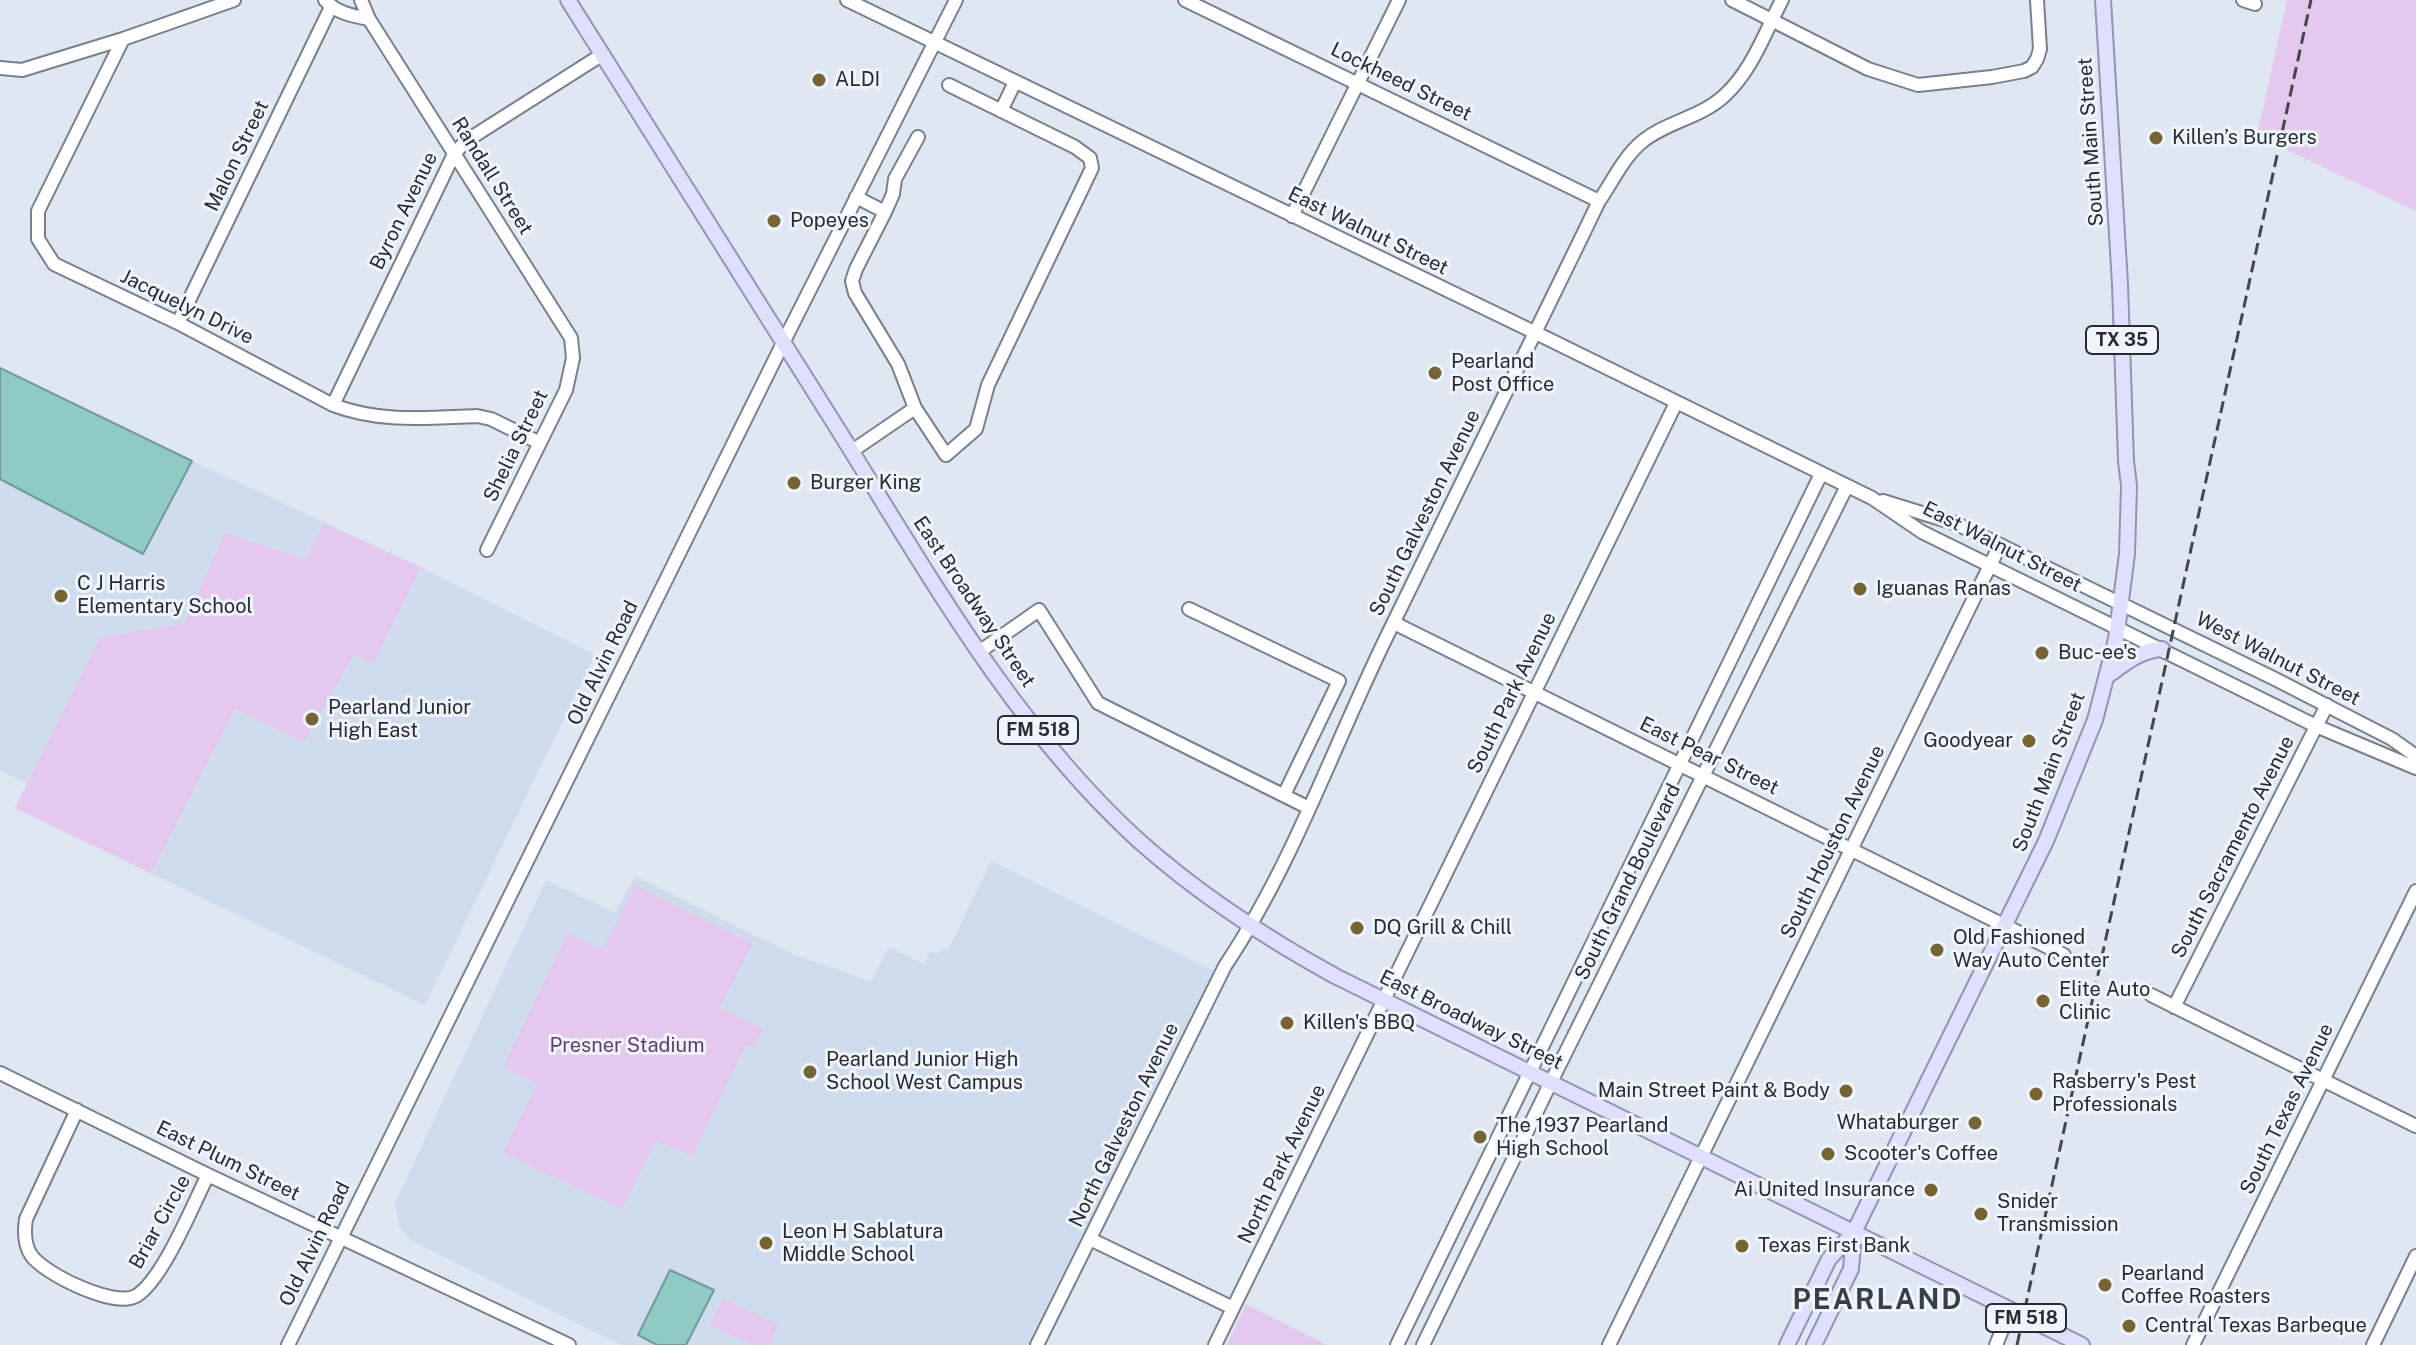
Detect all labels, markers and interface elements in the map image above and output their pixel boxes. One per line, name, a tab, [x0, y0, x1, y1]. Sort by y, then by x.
street label: Lockheed Street	[1327, 37, 1475, 127]
street label: South Main Street	[2073, 57, 2109, 227]
place label: ALDI	[835, 68, 880, 92]
marker: ALDI	[810, 71, 828, 89]
street label: Malon Street	[200, 97, 274, 215]
street label: Randall Street	[446, 113, 538, 239]
place label: Killen’s Burgers	[2172, 126, 2317, 150]
marker: Killen’s Burgers	[2147, 129, 2165, 147]
street label: Byron Avenue	[365, 148, 443, 274]
street label: East Walnut Street	[1284, 182, 1452, 280]
place label: Popeyes	[790, 209, 869, 233]
marker: Popeyes	[765, 212, 783, 230]
street label: Jacquelyn Drive	[117, 264, 257, 350]
road number: TX 35	[2086, 326, 2158, 354]
place label: Pearland Post Office	[1451, 350, 1554, 397]
marker: Pearland Post Office	[1426, 364, 1444, 382]
street label: Shelia Street	[479, 386, 553, 506]
street label: South Galveston Avenue	[1365, 406, 1485, 620]
place label: Burger King	[810, 471, 921, 495]
marker: Burger King	[785, 474, 803, 492]
street label: East Walnut Street	[1919, 497, 2085, 597]
street label: East Broadway Street	[908, 512, 1040, 692]
place label: C J Harris Elementary School	[77, 572, 253, 619]
place label: Iguanas Ranas	[1876, 577, 2011, 601]
marker: Iguanas Ranas	[1851, 580, 1869, 598]
marker: C J Harris Elementary School	[52, 587, 70, 605]
street label: Old Alvin Road	[562, 597, 644, 729]
street label: West Walnut Street	[2192, 607, 2364, 711]
street label: South Park Avenue	[1462, 608, 1562, 778]
place label: Buc-ee's	[2058, 641, 2137, 665]
marker: Buc-ee's	[2033, 644, 2051, 662]
street label: South Main Street	[2008, 689, 2090, 855]
place label: Pearland Junior High East	[328, 696, 471, 743]
marker: Pearland Junior High East	[303, 710, 321, 728]
street label: East Pear Street	[1636, 712, 1782, 800]
road number: FM 518	[998, 716, 1078, 744]
place label: Goodyear	[1923, 729, 2013, 753]
marker: Goodyear	[2020, 732, 2038, 750]
street label: South Sacramento Avenue	[2166, 732, 2300, 962]
street label: South Houston Avenue	[1776, 741, 1890, 943]
street label: South Grand Boulevard	[1570, 780, 1686, 984]
place label: DQ Grill & Chill	[1373, 916, 1512, 940]
marker: DQ Grill & Chill	[1348, 919, 1366, 937]
place label: Old Fashioned Way Auto Center	[1953, 926, 2110, 973]
marker: Old Fashioned Way Auto Center	[1928, 941, 1946, 959]
street label: East Broadway Street	[1375, 965, 1567, 1075]
place label: Elite Auto Clinic	[2059, 978, 2150, 1025]
marker: Elite Auto Clinic	[2034, 992, 2052, 1010]
place label: Killen's BBQ	[1303, 1011, 1415, 1035]
marker: Killen's BBQ	[1278, 1014, 1296, 1032]
street label: North Galveston Avenue	[1064, 1019, 1184, 1231]
street label: South Texas Avenue	[2235, 1020, 2339, 1198]
park label: Presner Stadium	[549, 1034, 705, 1058]
place label: Pearland Junior High School West Campus	[826, 1048, 1023, 1095]
marker: Pearland Junior High School West Campus	[801, 1063, 819, 1081]
place label: Rasberry's Pest Professionals	[2052, 1070, 2196, 1117]
place label: Main Street Paint & Body	[1598, 1079, 1830, 1103]
street label: North Park Avenue	[1233, 1080, 1331, 1248]
marker: Main Street Paint & Body	[1837, 1082, 1855, 1100]
marker: Rasberry's Pest Professionals	[2027, 1085, 2045, 1103]
place label: Whataburger	[1837, 1111, 1959, 1135]
place label: The 1937 Pearland High School	[1496, 1114, 1668, 1161]
marker: Whataburger	[1966, 1114, 1984, 1132]
street label: East Plum Street	[152, 1116, 304, 1206]
marker: The 1937 Pearland High School	[1471, 1128, 1489, 1146]
place label: Scooter's Coffee	[1844, 1142, 1998, 1166]
marker: Scooter's Coffee	[1819, 1145, 1837, 1163]
street label: Briar Circle	[124, 1171, 196, 1273]
street label: Old Alvin Road	[274, 1178, 356, 1310]
place label: Ai United Insurance	[1734, 1178, 1915, 1202]
marker: Ai United Insurance	[1922, 1181, 1940, 1199]
place label: Snider Transmission	[1997, 1190, 2119, 1237]
marker: Snider Transmission	[1972, 1205, 1990, 1223]
place label: Leon H Sablatura Middle School	[782, 1220, 943, 1267]
marker: Leon H Sablatura Middle School	[757, 1234, 775, 1252]
place label: Texas First Bank	[1758, 1234, 1910, 1258]
marker: Texas First Bank	[1733, 1237, 1751, 1255]
place label: Pearland Coffee Roasters	[2121, 1262, 2270, 1309]
marker: Pearland Coffee Roasters	[2096, 1276, 2114, 1294]
district label: PEARLAND	[1793, 1283, 1963, 1317]
road number: FM 518	[1986, 1304, 2066, 1332]
place label: Central Texas Barbeque	[2145, 1314, 2367, 1338]
marker: Central Texas Barbeque	[2120, 1317, 2138, 1335]

